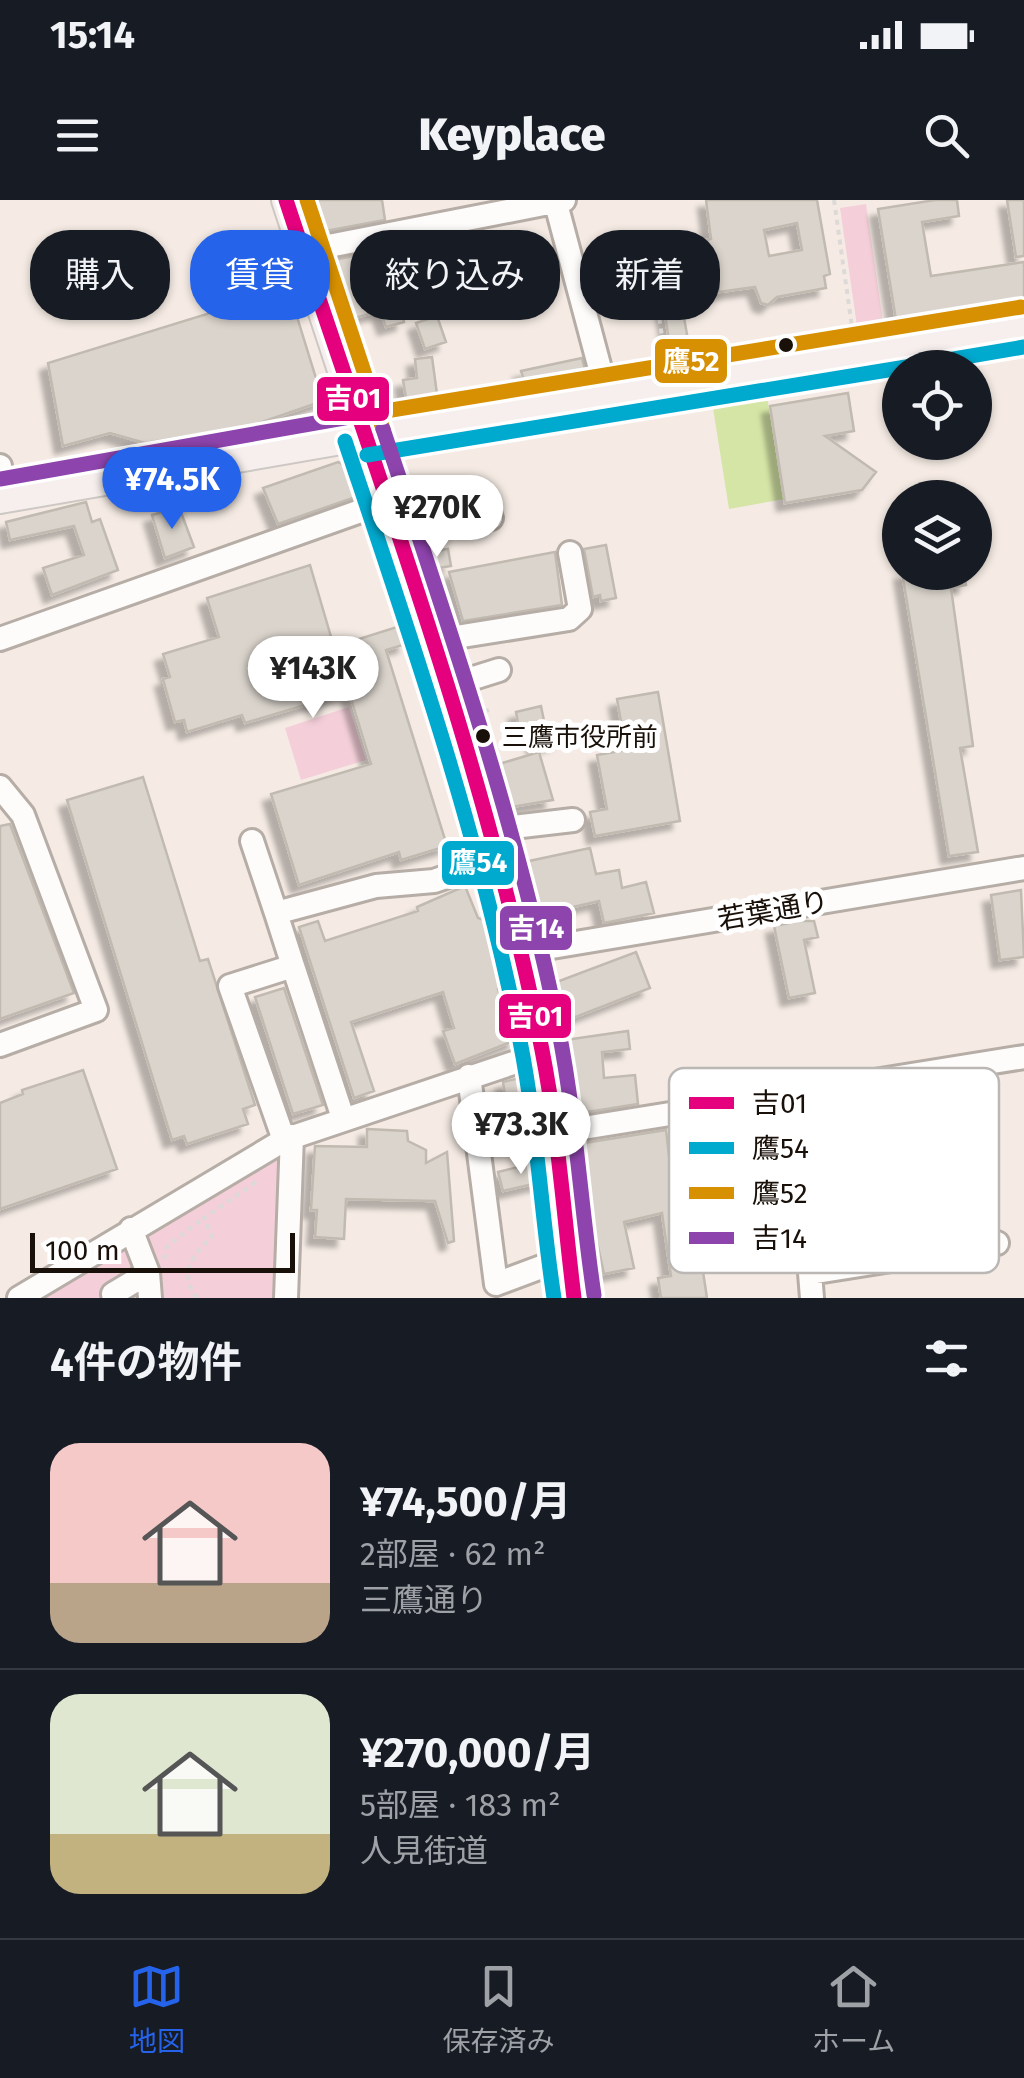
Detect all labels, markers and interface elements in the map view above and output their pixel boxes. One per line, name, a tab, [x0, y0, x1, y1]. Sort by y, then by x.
text: 15:14	[50, 12, 135, 58]
icon: menu	[50, 108, 105, 163]
text: Keyplace	[419, 108, 605, 162]
icon: search	[919, 108, 974, 163]
chip: 購入	[30, 230, 170, 320]
chip: 賃貸	[190, 230, 330, 320]
chip: 絞り込み	[350, 230, 560, 320]
chip: 新着	[580, 230, 720, 320]
unlabelled marker	[776, 335, 796, 355]
line badge: 鷹52	[653, 337, 729, 385]
text: 鷹52	[662, 345, 720, 378]
map controls	[882, 350, 992, 590]
button: locate	[882, 350, 992, 460]
line badge: 吉01	[315, 375, 391, 423]
text: 吉01	[325, 382, 381, 415]
pin: ¥74.5K	[91, 447, 253, 532]
text: ¥74.5K	[124, 460, 220, 498]
pin: ¥270K	[367, 475, 507, 560]
button: layers	[882, 480, 992, 590]
text: ¥270K	[393, 488, 481, 526]
pin: ¥143K	[243, 636, 383, 721]
text: ¥143K	[270, 649, 356, 687]
place label: 三鷹市役所前	[502, 722, 658, 753]
marker: 三鷹市役所前	[473, 726, 493, 746]
line badge: 鷹54	[440, 839, 516, 887]
text: 鷹54	[449, 846, 508, 879]
street label: 若葉通り	[715, 885, 831, 936]
line badge: 吉14	[498, 904, 574, 952]
text: 吉14	[508, 912, 565, 945]
line badge: 吉01	[497, 992, 573, 1040]
text: 吉01	[507, 1000, 563, 1033]
legend	[669, 1068, 999, 1273]
text: 吉01	[752, 1087, 807, 1120]
pin: ¥73.3K	[440, 1092, 602, 1177]
text: ¥73.3K	[474, 1105, 568, 1143]
text: 鷹54	[752, 1132, 809, 1165]
text: 鷹52	[752, 1177, 808, 1210]
text: 吉14	[752, 1222, 807, 1255]
scale bar	[30, 1228, 295, 1272]
text: 100 m	[45, 1234, 120, 1267]
icon: filters	[919, 1331, 974, 1386]
text: 4件の物件	[50, 1338, 242, 1388]
text: ¥74,500/月	[360, 1477, 572, 1527]
icon: home	[130, 1483, 250, 1603]
text: 2部屋 · 62 m²	[360, 1535, 546, 1573]
text: 三鷹通り	[360, 1581, 488, 1619]
text: ¥270,000/月	[360, 1728, 595, 1778]
icon: home	[130, 1734, 250, 1854]
text: 5部屋 · 183 m²	[360, 1786, 561, 1824]
text: 人見街道	[360, 1832, 488, 1870]
tab: 地図	[129, 1959, 185, 2059]
tab: 保存済み	[442, 1959, 554, 2059]
tab: ホーム	[812, 1959, 895, 2059]

